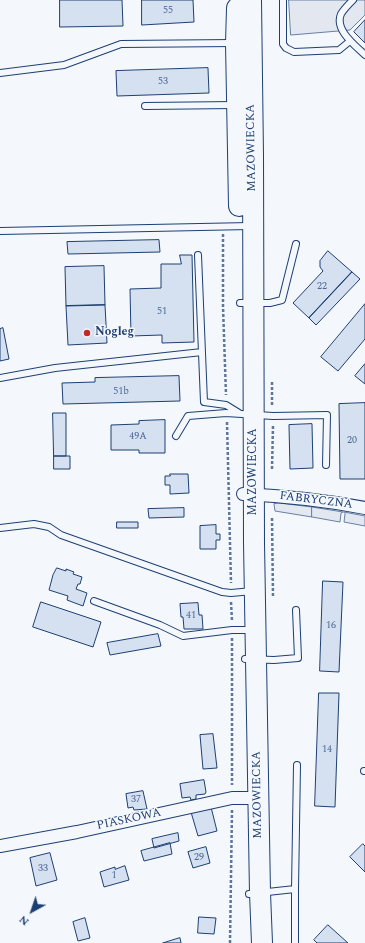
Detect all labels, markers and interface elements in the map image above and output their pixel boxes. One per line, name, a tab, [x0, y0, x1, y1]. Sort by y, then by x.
house number: 55	[163, 5, 173, 17]
house number: 53	[158, 76, 168, 88]
street label: MAZOWIECKA	[244, 104, 260, 192]
house number: 22	[317, 281, 327, 293]
house number: 51	[157, 306, 167, 318]
place label: Nogleg	[95, 326, 134, 340]
marker: Nogleg	[82, 328, 92, 338]
house number: 51b	[113, 386, 129, 398]
street label: MAZOWIECKA	[247, 428, 261, 516]
house number: 49A	[129, 431, 147, 443]
house number: 20	[347, 435, 357, 447]
street label: FABRYCZNA	[279, 489, 353, 513]
house number: 41	[186, 610, 196, 622]
house number: 16	[326, 620, 336, 632]
house number: 14	[322, 744, 332, 756]
street label: MAZOWIECKA	[250, 751, 266, 839]
house number: 37	[131, 794, 141, 806]
street label: PIASKOWA	[95, 806, 163, 834]
house number: 29	[194, 852, 204, 864]
house number: 33	[38, 863, 48, 875]
house number: 1	[112, 870, 116, 882]
north arrow	[12, 891, 52, 931]
text: N	[15, 911, 33, 930]

